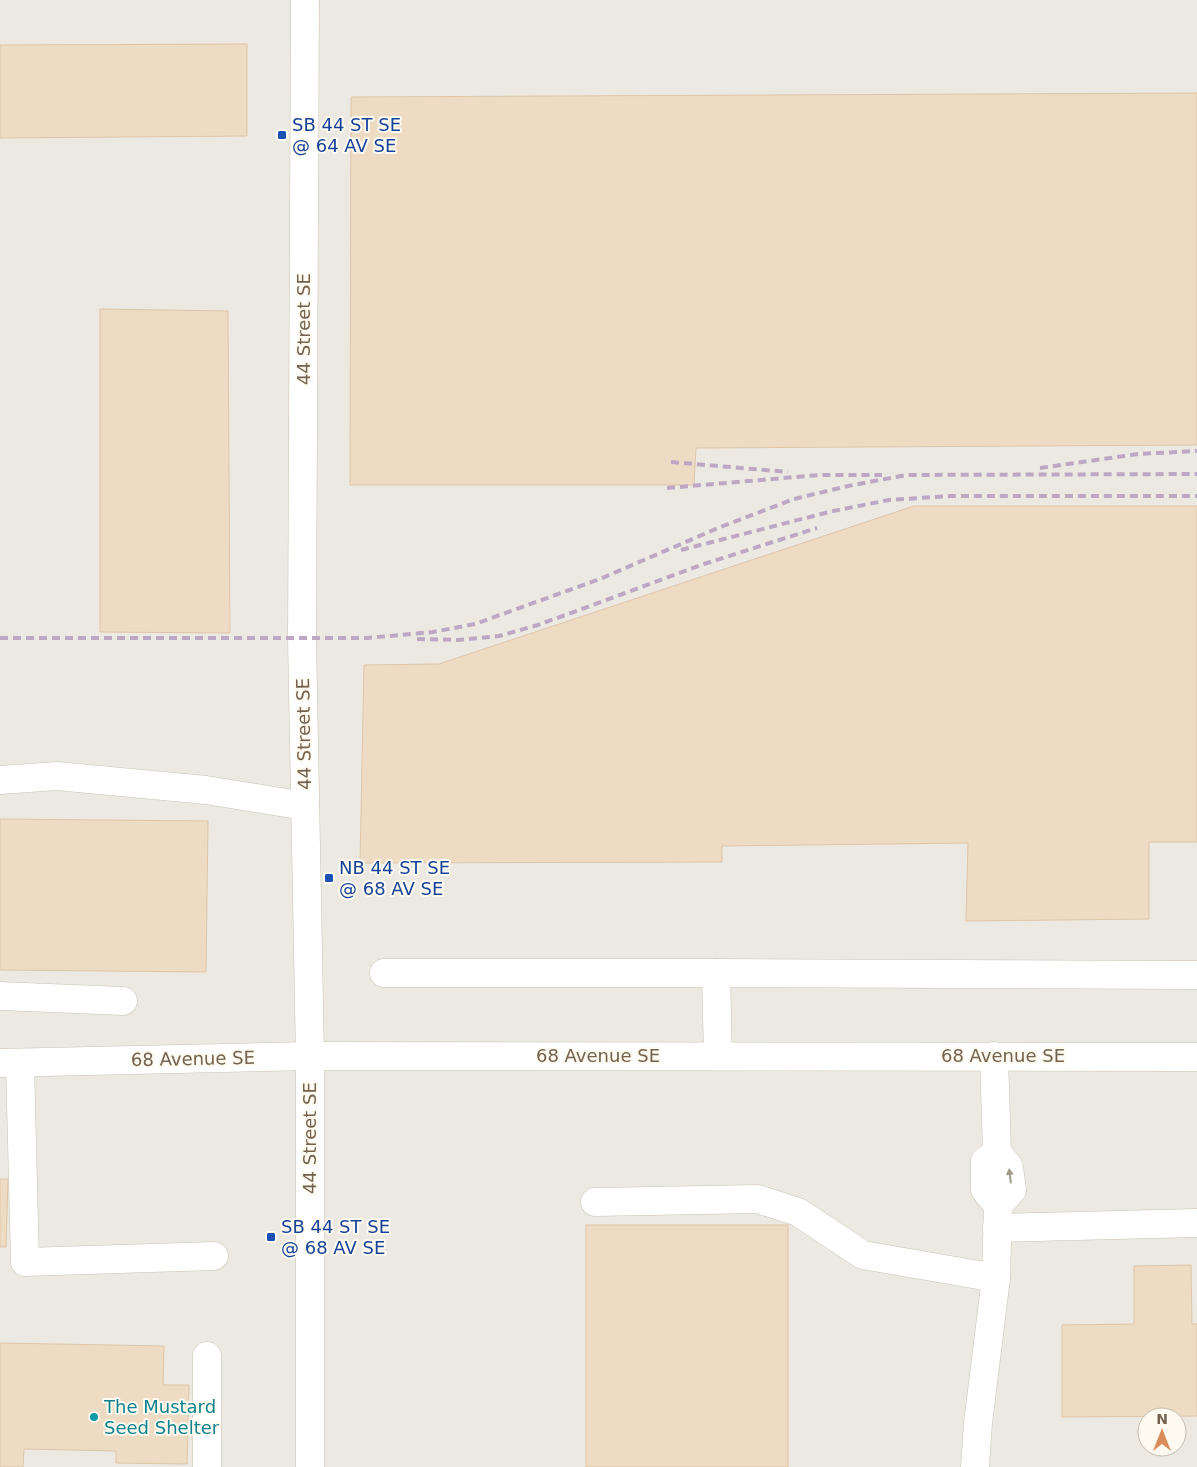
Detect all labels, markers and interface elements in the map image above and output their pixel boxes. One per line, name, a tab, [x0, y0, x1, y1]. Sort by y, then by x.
place label: SB 44 ST SE @ 64 AV SE	[292, 114, 401, 156]
marker: SB 44 ST SE @ 64 AV SE	[276, 129, 288, 141]
street label: 44 Street SE	[293, 273, 314, 385]
street label: 44 Street SE	[292, 678, 315, 790]
place label: NB 44 ST SE @ 68 AV SE	[339, 857, 450, 899]
marker: NB 44 ST SE @ 68 AV SE	[323, 872, 335, 884]
street label: 68 Avenue SE	[536, 1045, 660, 1066]
street label: 68 Avenue SE	[941, 1045, 1065, 1066]
street label: 68 Avenue SE	[131, 1047, 255, 1070]
street label: 44 Street SE	[299, 1082, 320, 1194]
one-way arrow	[1006, 1167, 1014, 1183]
place label: SB 44 ST SE @ 68 AV SE	[281, 1216, 390, 1258]
marker: SB 44 ST SE @ 68 AV SE	[265, 1231, 277, 1243]
place label: The Mustard Seed Shelter	[103, 1396, 220, 1438]
north arrow	[1137, 1407, 1187, 1457]
marker: The Mustard Seed Shelter	[88, 1411, 100, 1423]
text: N	[1156, 1411, 1168, 1427]

